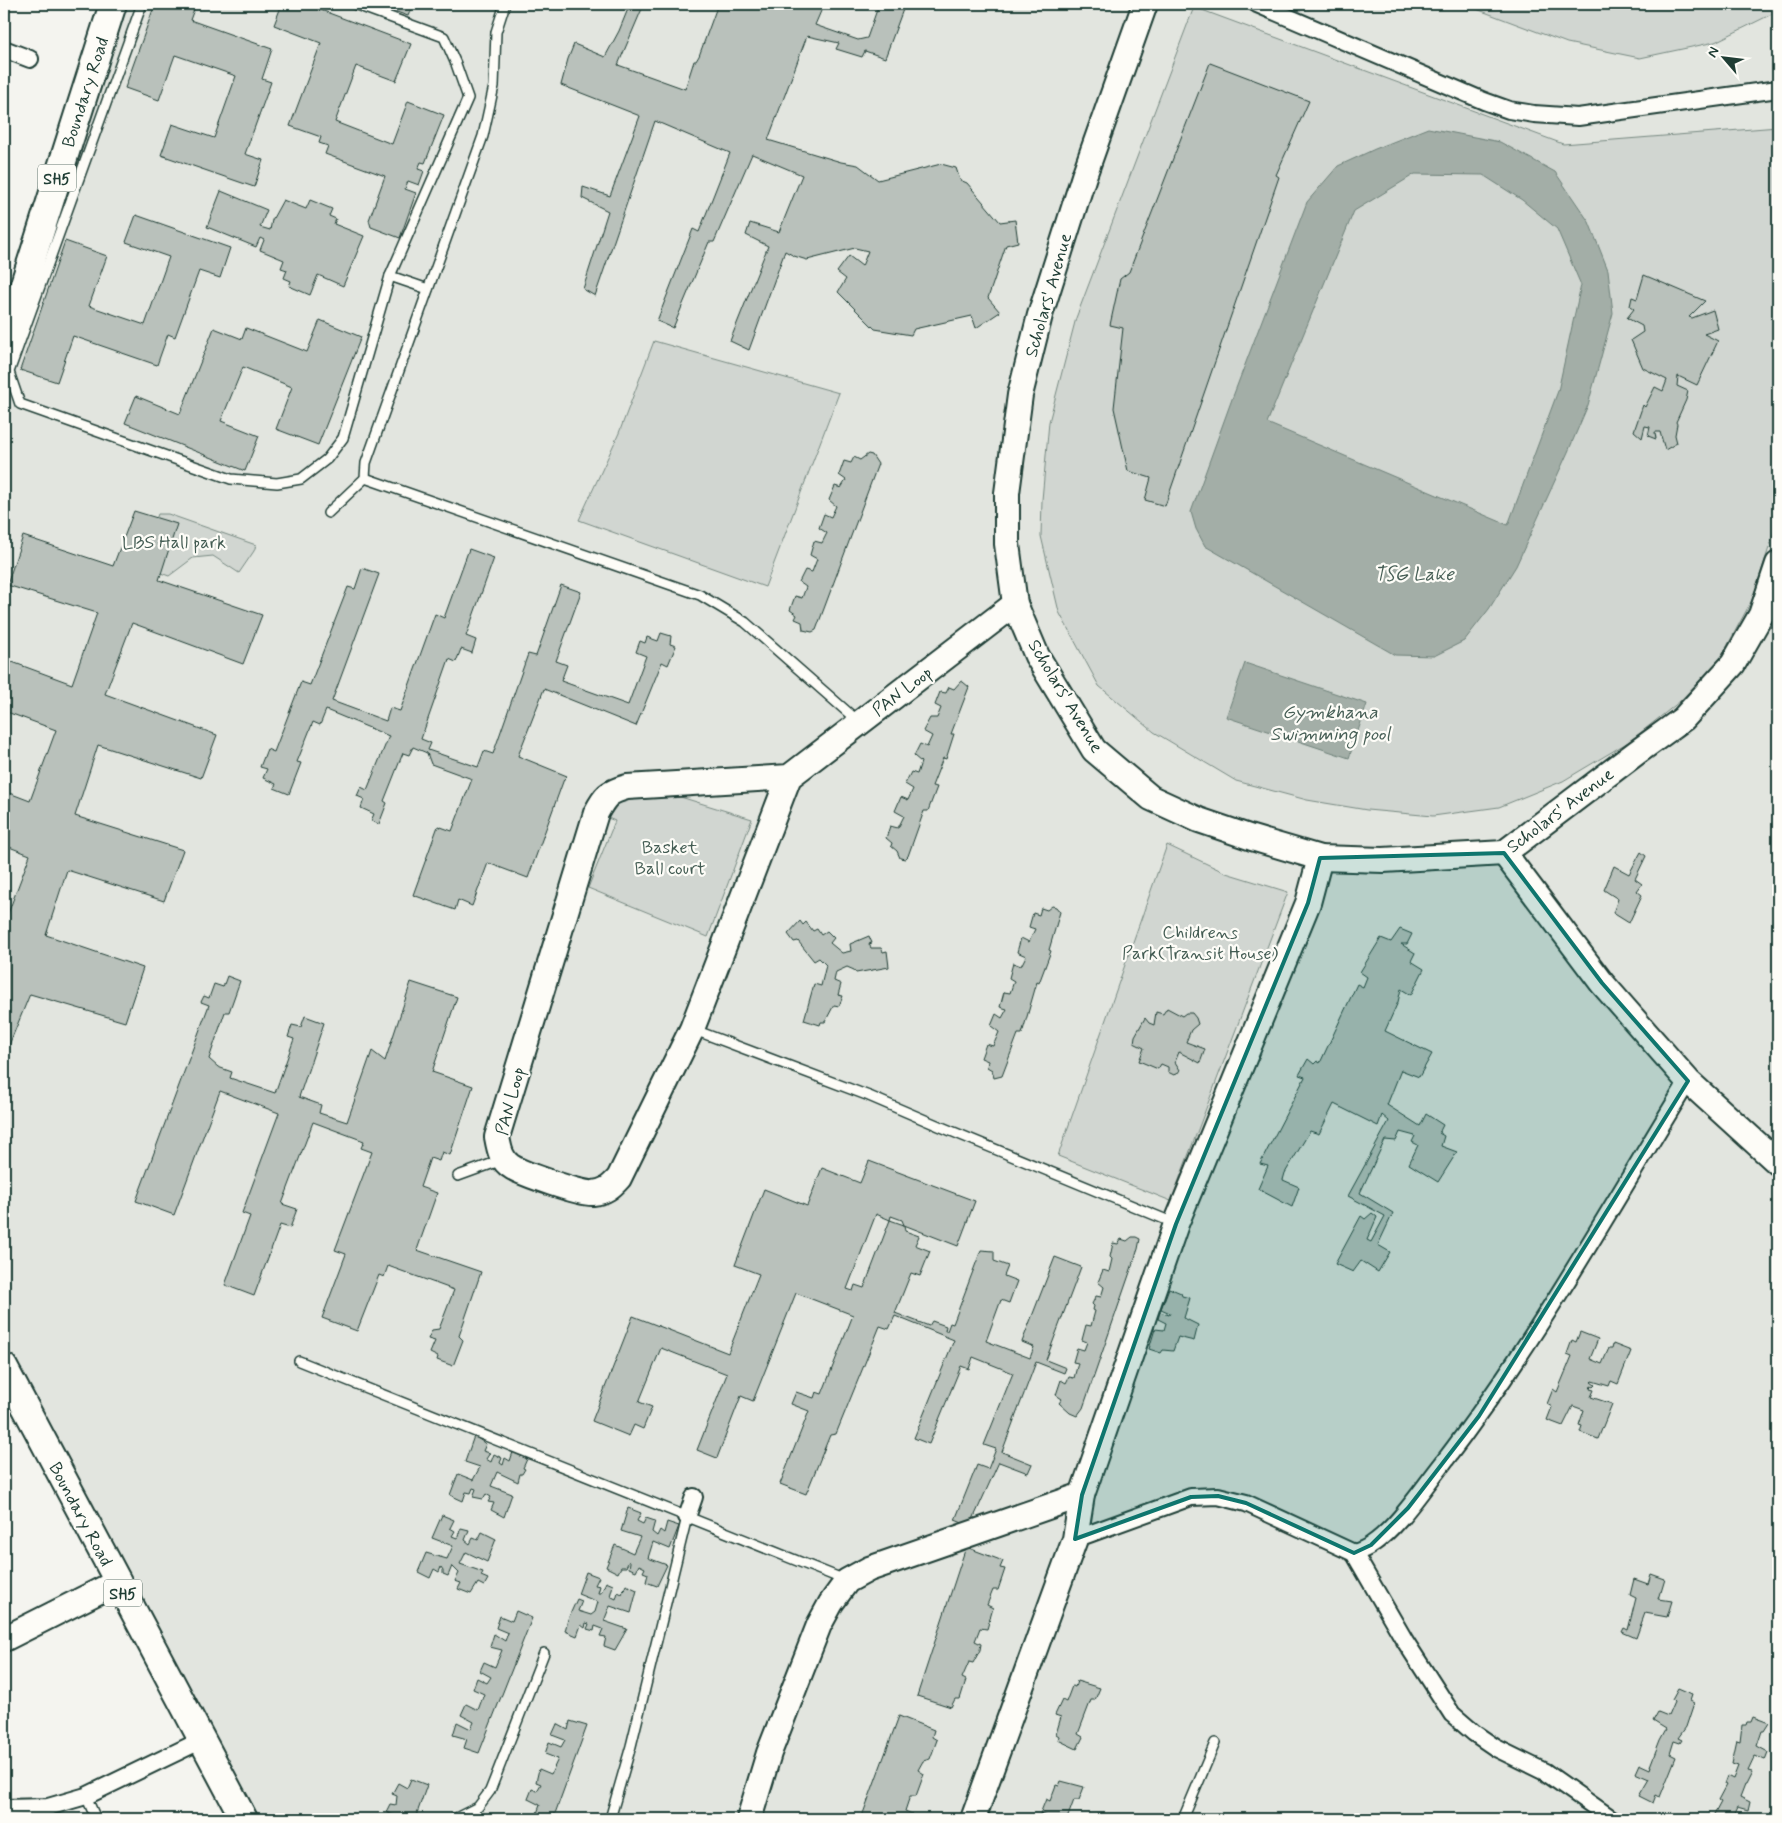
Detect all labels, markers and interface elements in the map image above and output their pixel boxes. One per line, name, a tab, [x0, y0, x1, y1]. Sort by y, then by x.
north arrow	[1700, 32, 1750, 82]
street label: Boundary Road	[57, 34, 115, 151]
text: N	[1703, 44, 1724, 61]
road number: SH5	[38, 164, 76, 192]
street label: Scholars' Avenue	[1020, 230, 1078, 360]
park label: LBS Hall park	[122, 531, 226, 555]
water label: TSG Lake	[1374, 562, 1455, 587]
street label: Scholars' Avenue	[1022, 635, 1109, 758]
street label: PAN Loop	[868, 661, 938, 722]
water label: Gymkhana Swimming pool	[1270, 700, 1391, 749]
street label: Scholars' Avenue	[1502, 763, 1619, 859]
park label: Basket Ball court	[635, 836, 705, 881]
park label: Childrens Park(Transit House)	[1122, 921, 1279, 966]
street label: PAN Loop	[490, 1064, 532, 1138]
street label: Boundary Road	[43, 1458, 118, 1571]
road number: SH5	[104, 1580, 142, 1606]

